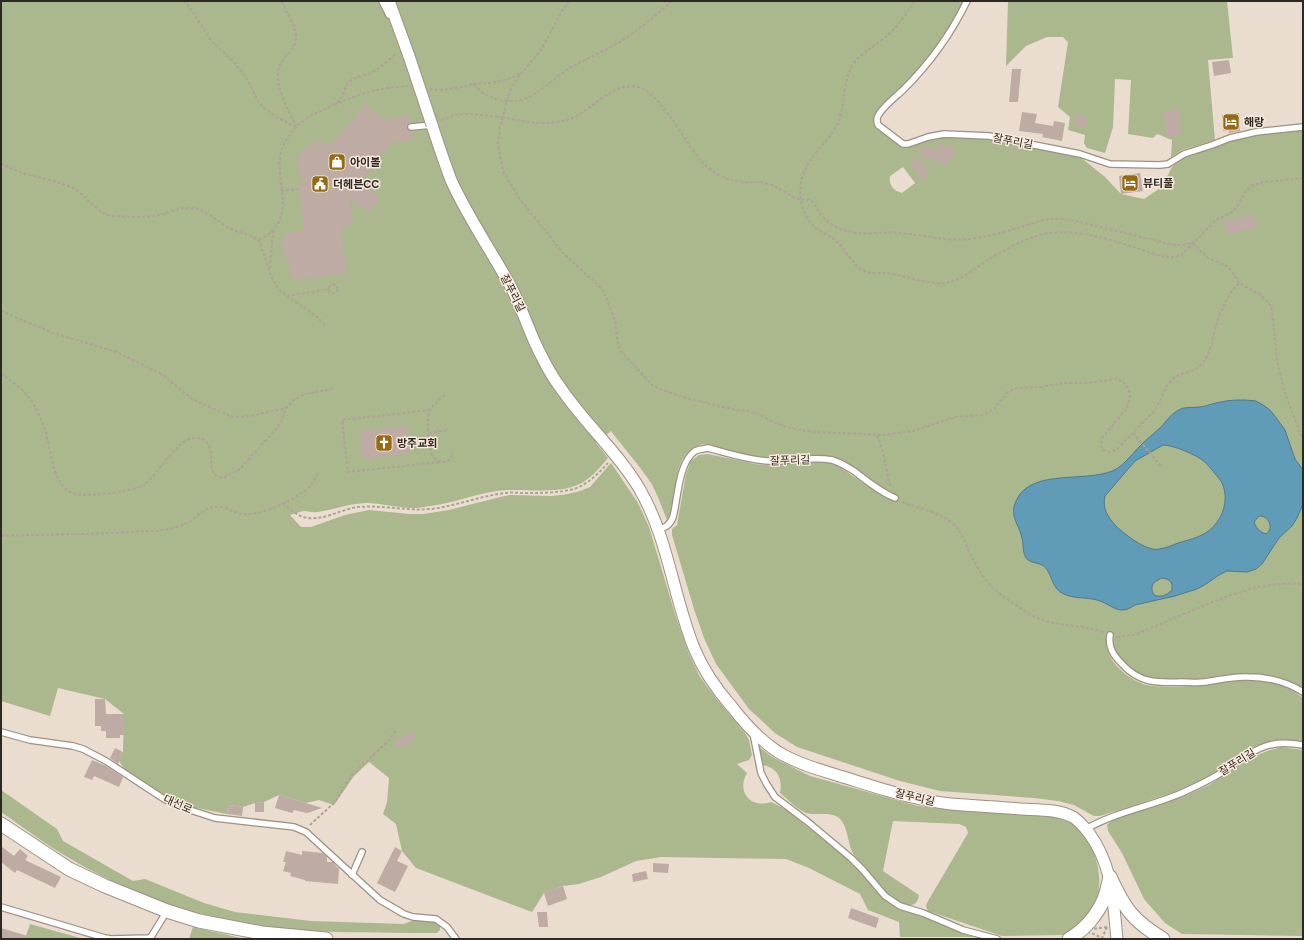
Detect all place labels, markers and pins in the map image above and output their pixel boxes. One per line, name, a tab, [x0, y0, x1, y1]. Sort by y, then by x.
hotel icon: 해랑	[1221, 112, 1241, 132]
place label: 해랑	[1244, 116, 1264, 129]
shop icon: 아이볼	[327, 152, 347, 172]
place label: 아이볼	[350, 156, 380, 169]
hotel icon: 뷰티풀	[1120, 173, 1140, 193]
public building icon: 더헤븐CC	[310, 174, 330, 194]
place label: 뷰티풀	[1143, 177, 1173, 190]
place label: 더헤븐CC	[333, 178, 379, 191]
church icon: 방주교회	[374, 433, 394, 453]
place label: 방주교회	[397, 437, 437, 450]

